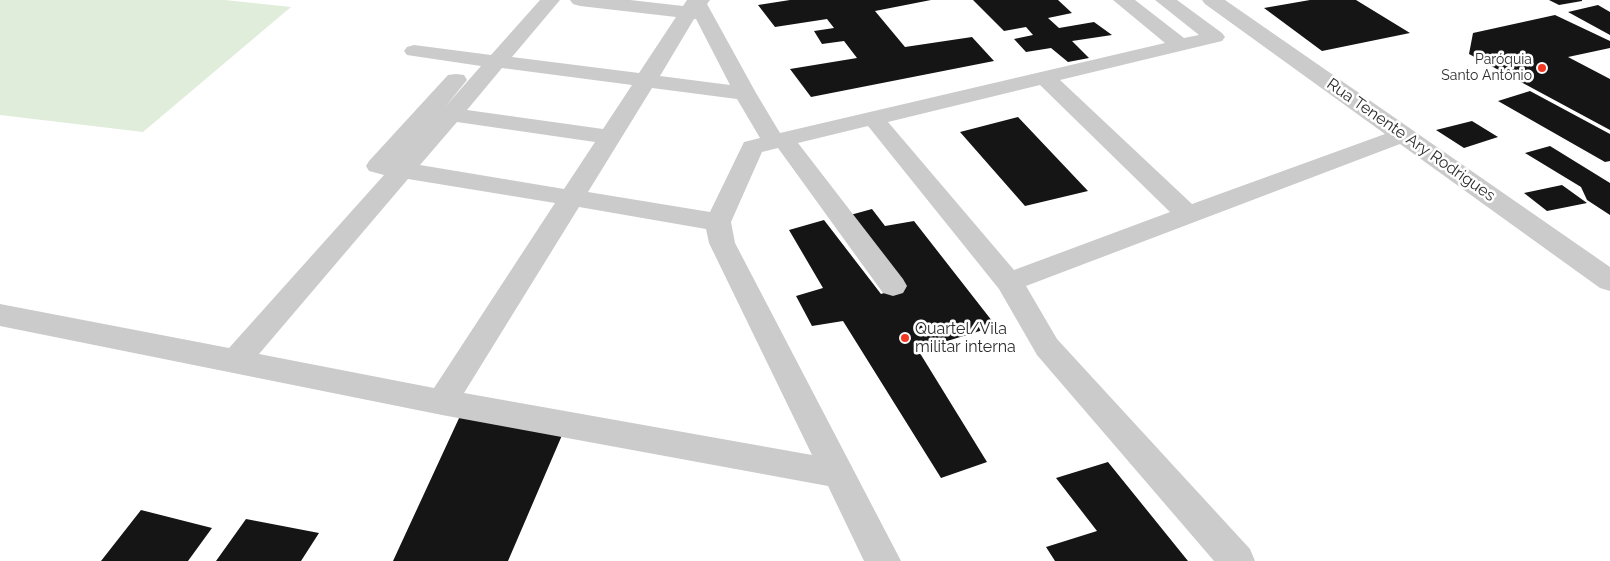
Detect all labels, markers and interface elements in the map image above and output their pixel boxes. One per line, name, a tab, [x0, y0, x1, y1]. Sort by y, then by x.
place label: Paróquia Santo Antônio	[1441, 52, 1532, 84]
marker: Paróquia Santo Antônio	[1536, 62, 1548, 74]
street label: Rua Tenente Ary Rodrigues	[1323, 74, 1499, 206]
place label: Quartel/Vila militar interna	[915, 319, 1016, 357]
marker: Quartel/Vila militar interna	[899, 332, 911, 344]

